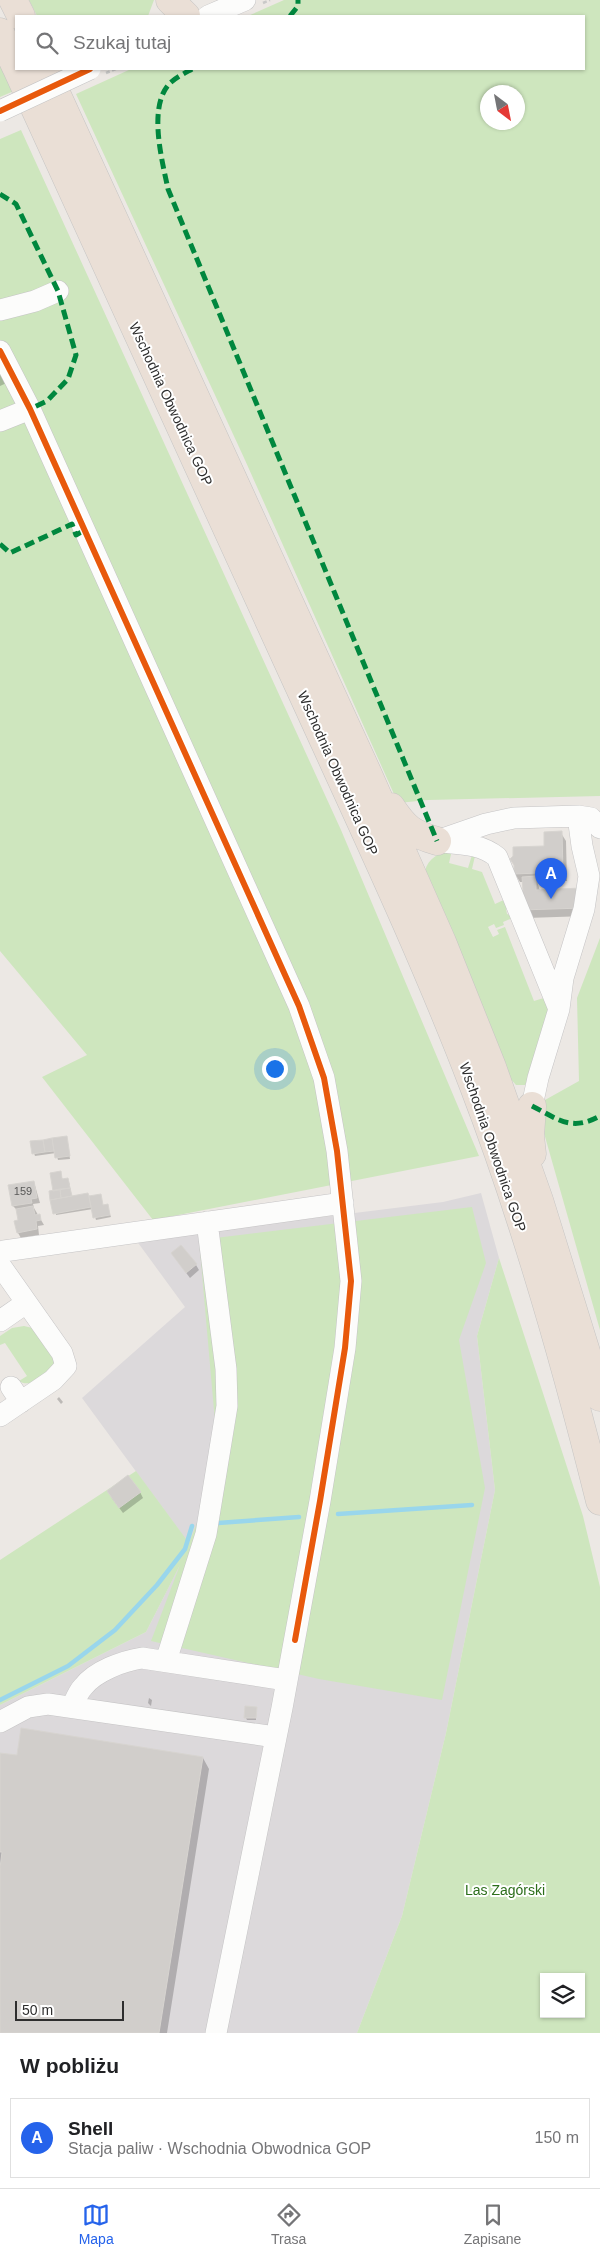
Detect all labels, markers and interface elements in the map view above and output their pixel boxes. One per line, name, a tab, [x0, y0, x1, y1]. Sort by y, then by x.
search box	[15, 15, 585, 70]
icon: search	[33, 29, 61, 57]
text: Szukaj tutaj	[73, 32, 171, 53]
north arrow	[480, 85, 525, 130]
street label: Wschodnia Obwodnica GOP	[126, 320, 216, 488]
street label: Wschodnia Obwodnica GOP	[294, 688, 382, 858]
pin: A	[535, 858, 567, 899]
your location	[262, 1056, 288, 1082]
street label: Wschodnia Obwodnica GOP	[456, 1060, 530, 1234]
house number: 159	[14, 1185, 32, 1197]
park label: Las Zagórski	[465, 1882, 545, 1898]
map controls	[540, 1973, 585, 2018]
button: layers	[540, 1973, 585, 2018]
scale bar	[15, 1998, 124, 2021]
text: 50 m	[22, 2002, 53, 2018]
text: W pobliżu	[20, 2054, 119, 2077]
text: Shell	[68, 2118, 113, 2139]
text: A	[31, 2129, 43, 2146]
text: 150 m	[535, 2129, 579, 2146]
text: Stacja paliw · Wschodnia Obwodnica GOP	[68, 2140, 371, 2157]
tab: Mapa	[79, 2201, 114, 2247]
tab: Trasa	[271, 2201, 306, 2247]
tab: Zapisane	[464, 2201, 521, 2247]

